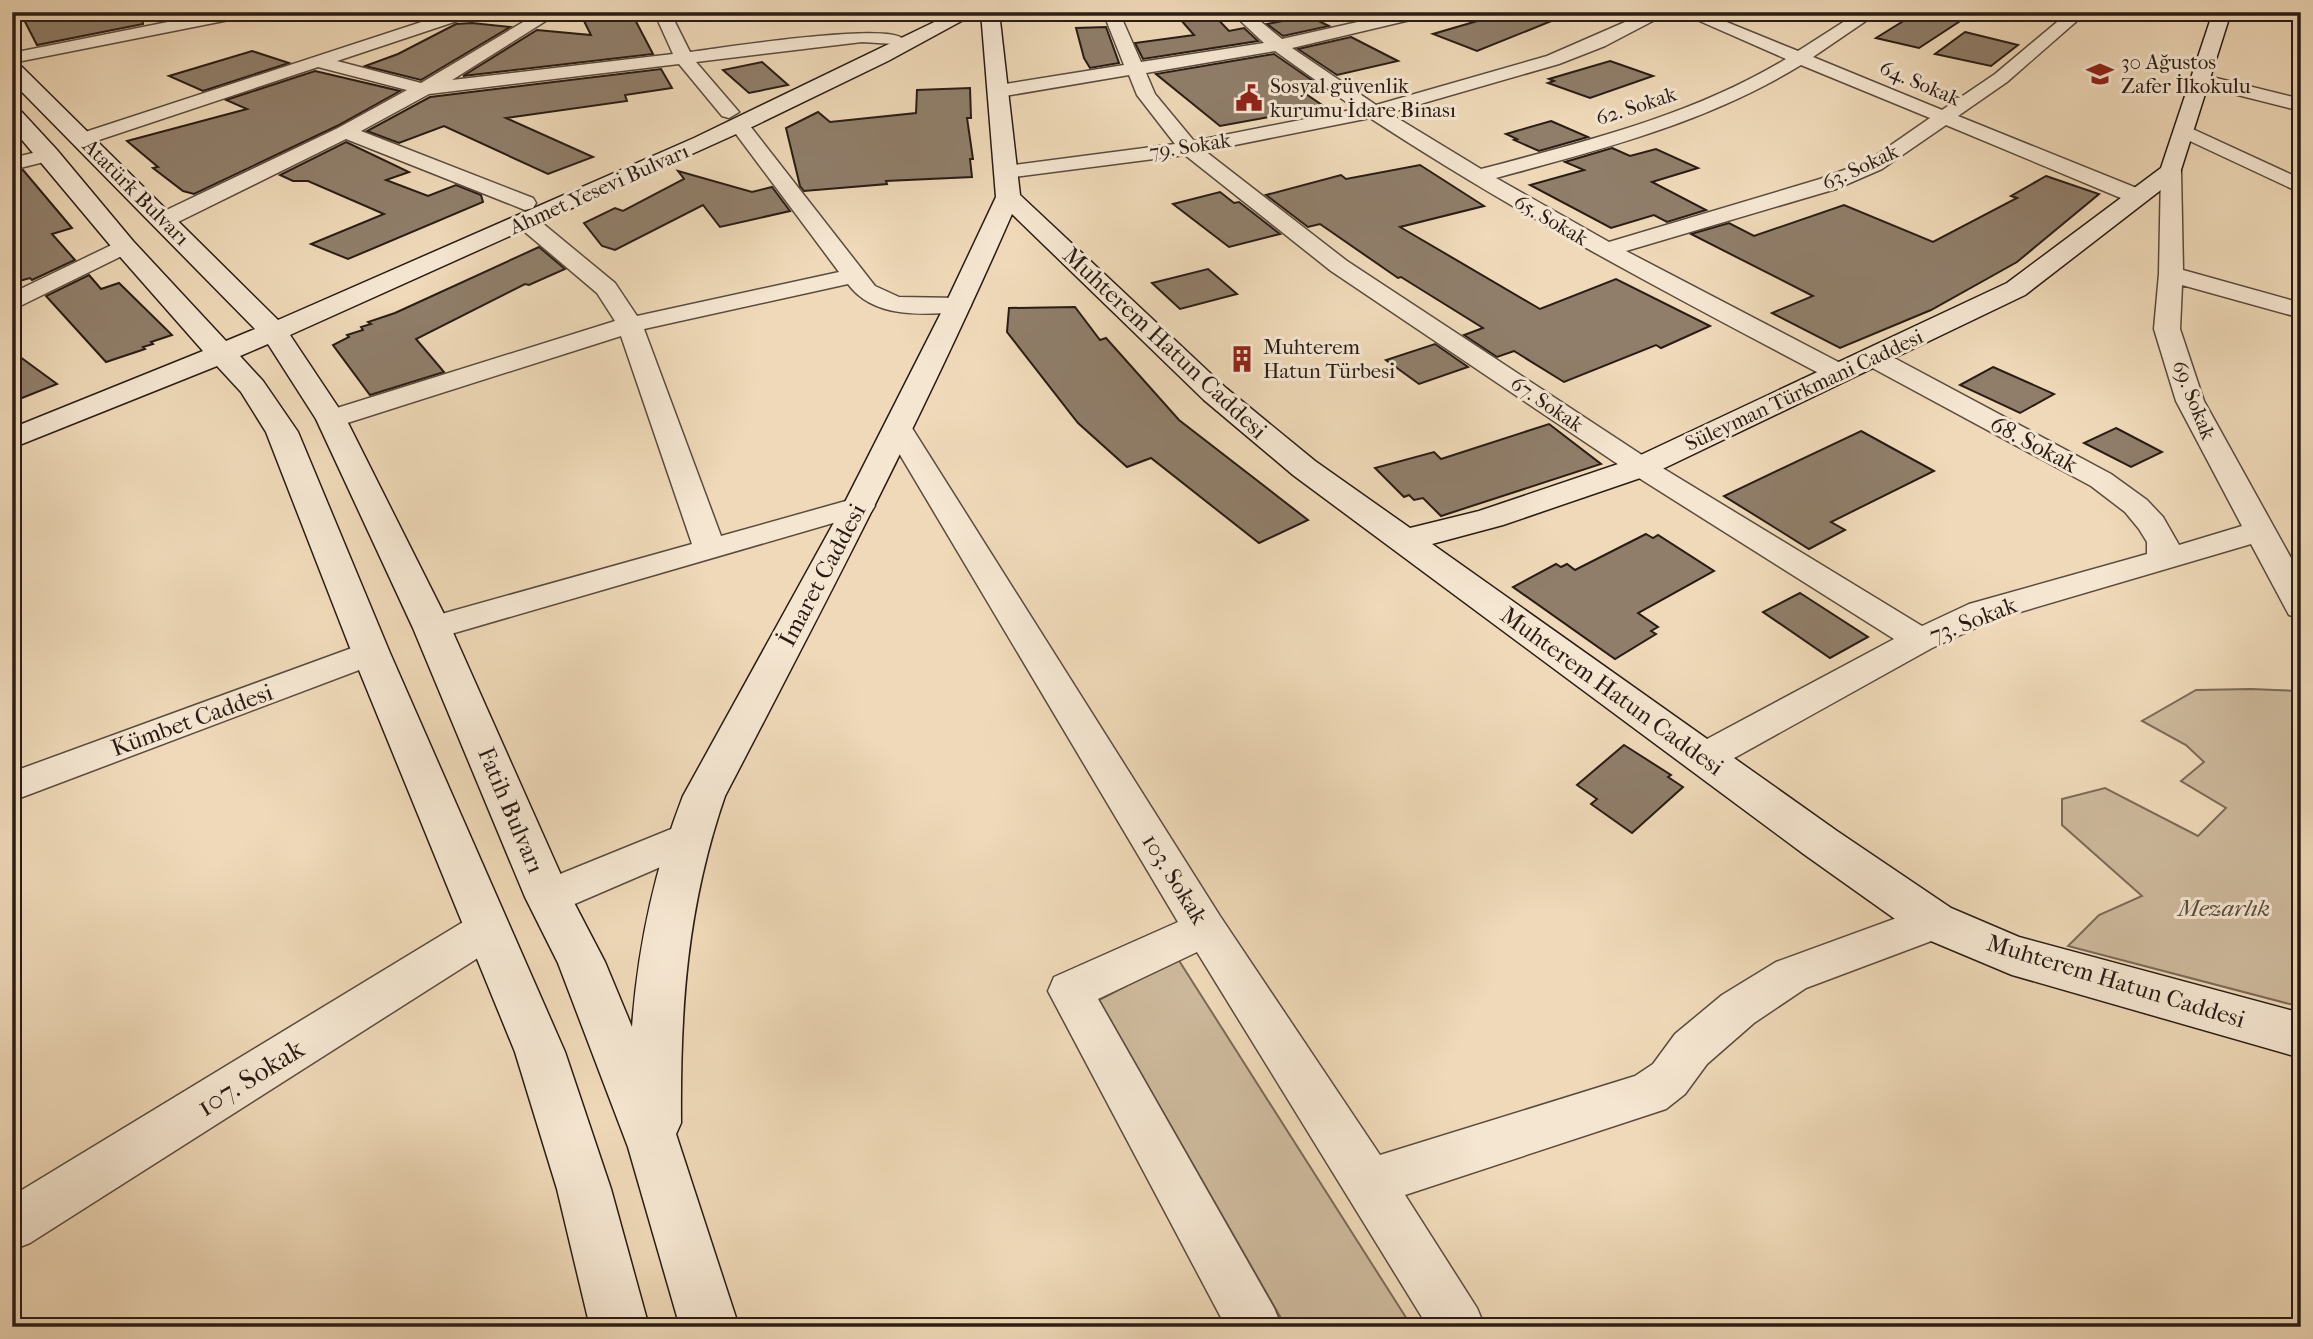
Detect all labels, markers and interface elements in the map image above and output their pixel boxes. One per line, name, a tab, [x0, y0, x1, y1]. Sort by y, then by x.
place label: 30 Ağustos Zafer İlkokulu	[2121, 50, 2251, 98]
street label: 64. Sokak	[1876, 55, 1964, 111]
school or university icon: 30 Ağustos Zafer İlkokulu	[2085, 59, 2115, 89]
place label: Sosyal güvenlik kurumu İdare Binası	[1270, 74, 1456, 122]
street label: 62. Sokak	[1593, 82, 1680, 130]
public building icon: Sosyal güvenlik kurumu İdare Binası	[1234, 83, 1264, 113]
street label: 79. Sokak	[1147, 128, 1233, 164]
street label: Atatürk Bulvarı	[77, 133, 194, 250]
street label: Ahmet Yesevi Bulvarı	[505, 139, 692, 240]
street label: 63. Sokak	[1818, 139, 1902, 195]
street label: 65. Sokak	[1510, 189, 1593, 251]
street label: Muhterem Hatun Caddesi	[1057, 241, 1273, 445]
street label: Süleyman Türkmani Caddesi	[1681, 324, 1927, 456]
place label: Muhterem Hatun Türbesi	[1263, 335, 1395, 383]
building icon: Muhterem Hatun Türbesi	[1227, 344, 1257, 374]
street label: 69. Sokak	[2167, 357, 2221, 443]
street label: 67. Sokak	[1506, 371, 1588, 437]
street label: 68. Sokak	[1985, 409, 2083, 479]
street label: İmaret Caddesi	[772, 499, 871, 651]
street label: 73. Sokak	[1925, 590, 2021, 649]
street label: Muhterem Hatun Caddesi	[1495, 601, 1729, 781]
street label: Kümbet Caddesi	[107, 678, 277, 762]
street label: Fatih Bulvarı	[472, 743, 550, 877]
street label: 103. Sokak	[1136, 829, 1214, 930]
park label: Mezarlık	[2176, 894, 2270, 922]
street label: Muhterem Hatun Caddesi	[1984, 928, 2248, 1034]
street label: 107. Sokak	[191, 1031, 310, 1123]

